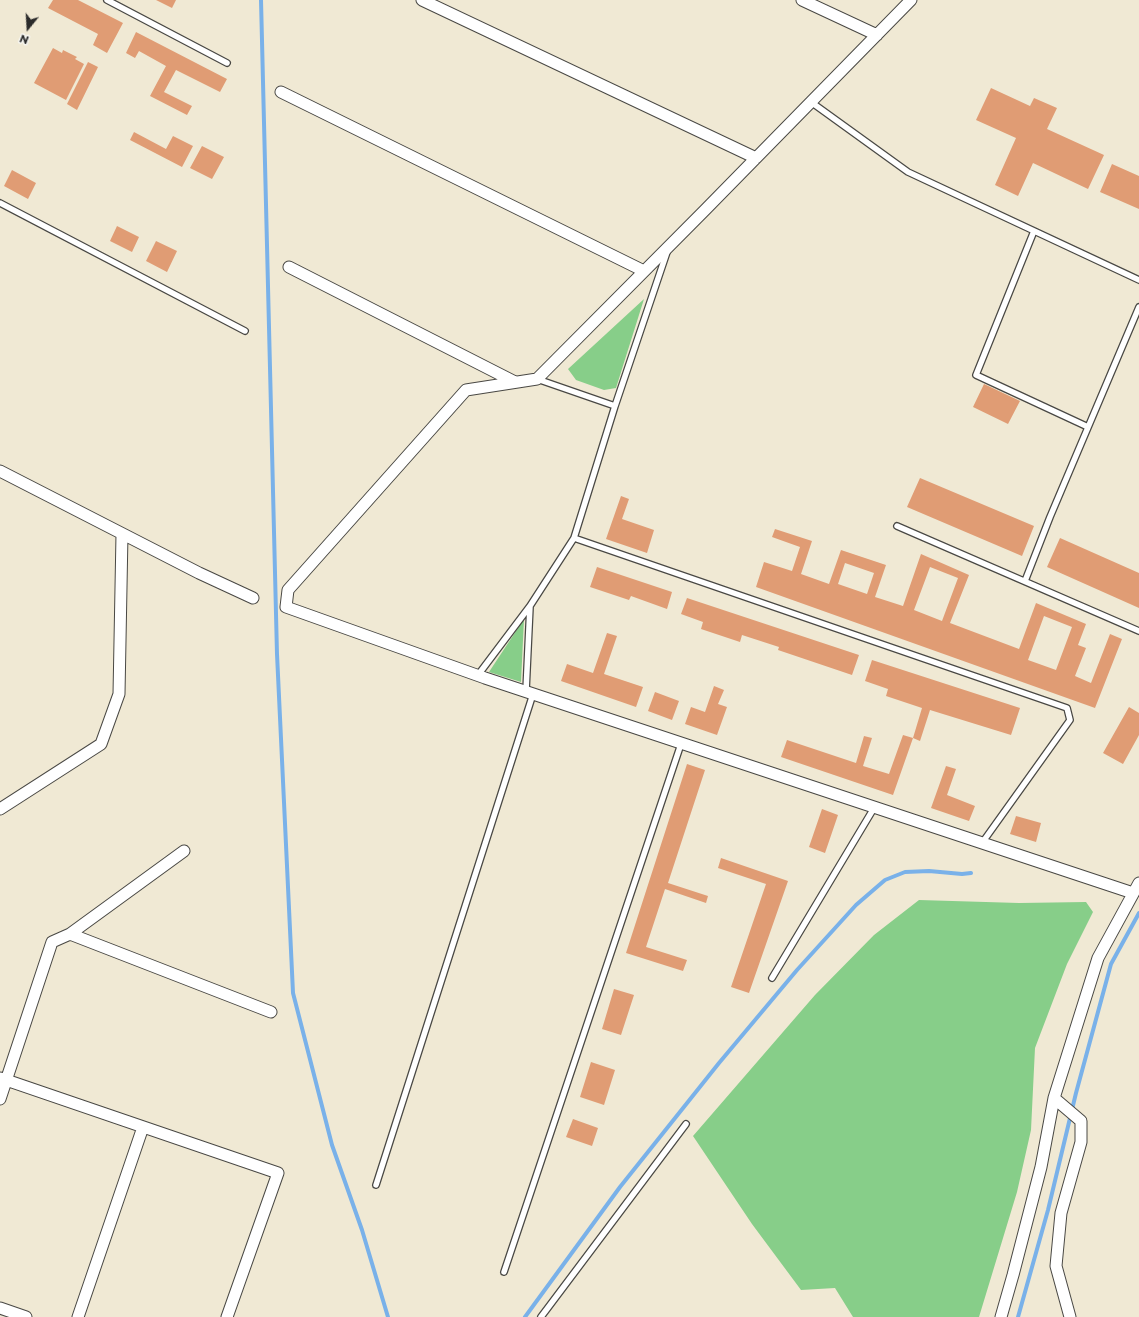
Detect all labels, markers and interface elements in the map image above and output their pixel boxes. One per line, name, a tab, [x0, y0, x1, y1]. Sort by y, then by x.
north arrow	[8, 8, 48, 48]
text: N	[17, 30, 31, 49]

